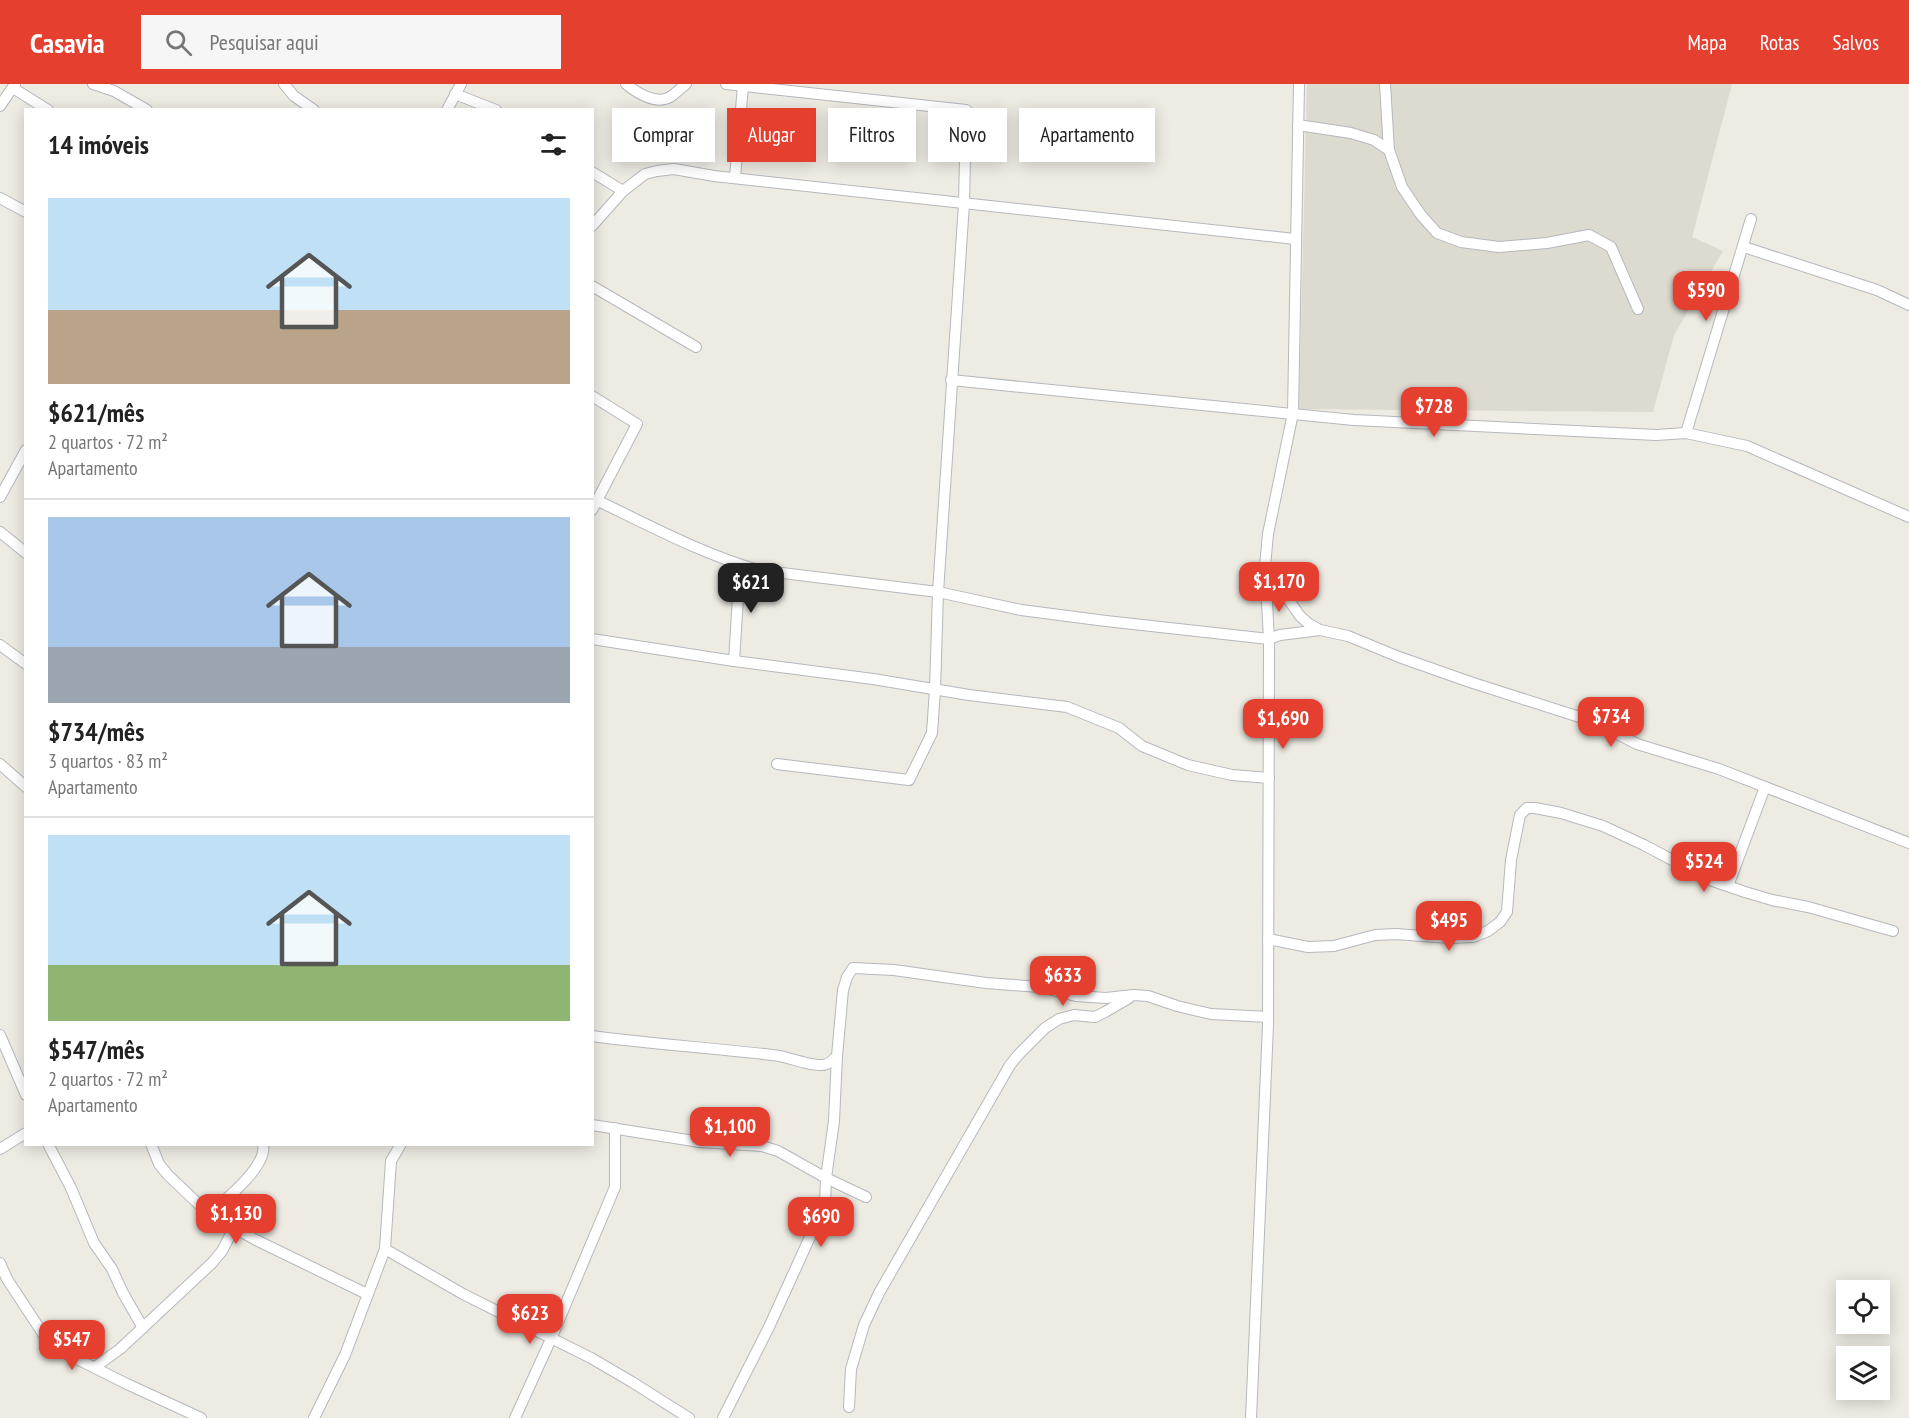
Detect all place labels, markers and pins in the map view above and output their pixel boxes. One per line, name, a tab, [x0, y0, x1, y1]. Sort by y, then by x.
pin: $590	[1670, 271, 1742, 322]
pin: $728	[1398, 387, 1470, 438]
pin: $1,170	[1230, 562, 1328, 613]
pin: $621	[715, 563, 787, 614]
pin: $734	[1575, 697, 1647, 748]
pin: $1,690	[1234, 699, 1332, 750]
pin: $524	[1668, 842, 1740, 893]
pin: $495	[1413, 901, 1485, 952]
pin: $633	[1027, 956, 1099, 1007]
pin: $1,100	[681, 1107, 779, 1158]
pin: $1,130	[187, 1194, 285, 1245]
pin: $690	[785, 1197, 857, 1248]
pin: $623	[494, 1294, 566, 1345]
pin: $547	[36, 1320, 108, 1371]

